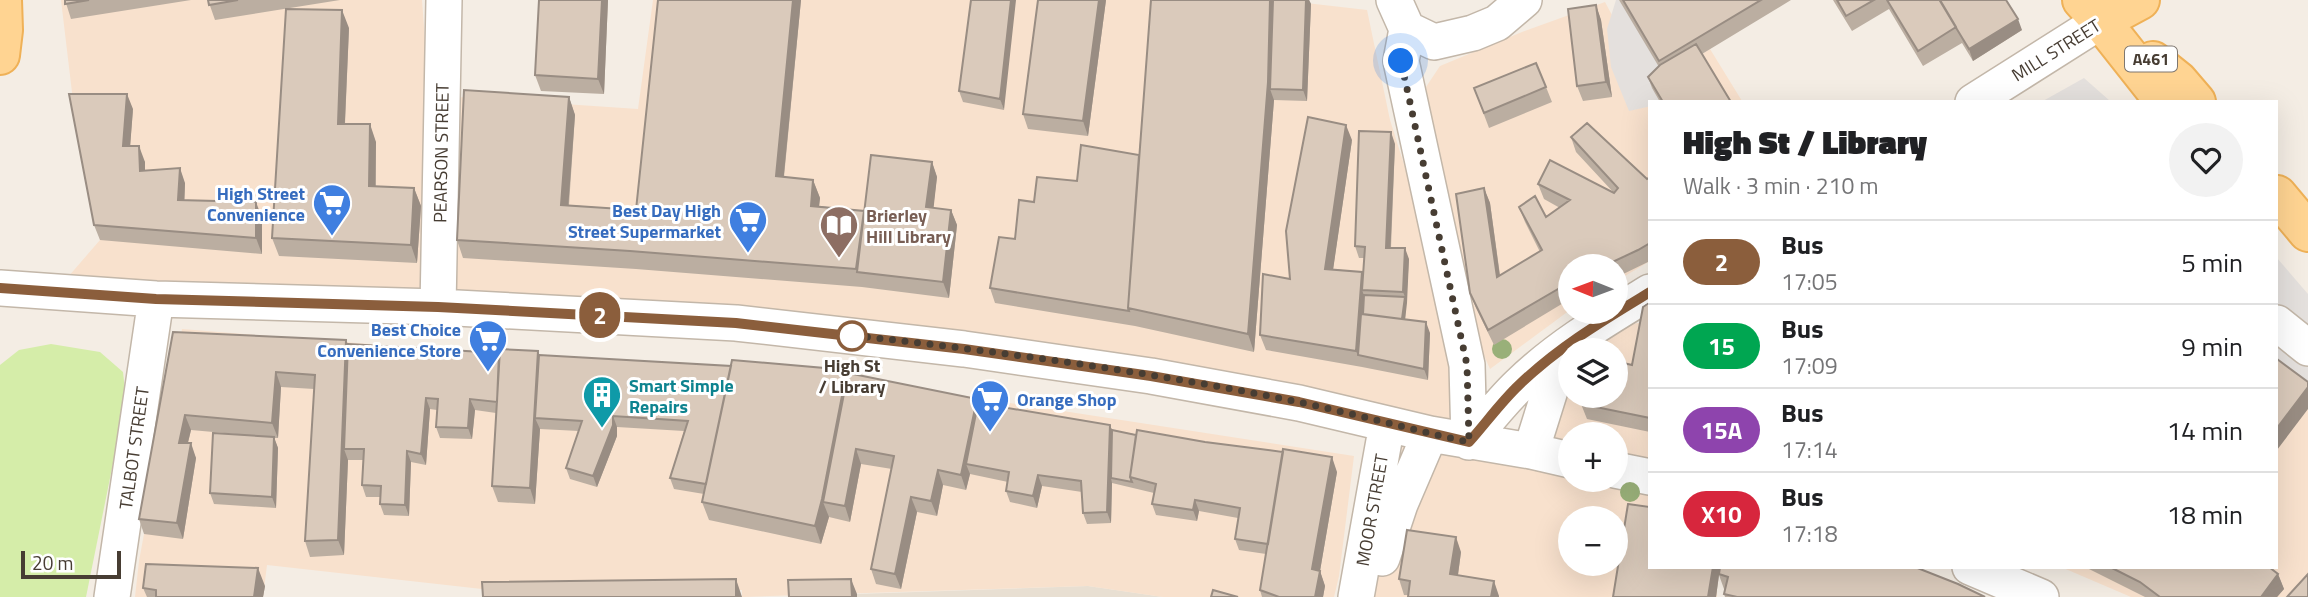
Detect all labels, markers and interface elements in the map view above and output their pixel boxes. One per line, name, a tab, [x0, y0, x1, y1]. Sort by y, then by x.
street label: MILL STREET	[2006, 12, 2106, 88]
your location	[1383, 43, 1418, 78]
road number: A461	[2125, 46, 2177, 72]
street label: PEARSON STREET	[426, 82, 456, 223]
text: High St / Library	[1683, 117, 1927, 167]
button: heart	[2169, 123, 2243, 197]
text: Walk · 3 min · 210 m	[1683, 168, 1879, 203]
place label: High Street Convenience	[207, 180, 305, 228]
supermarket icon: High Street Convenience	[311, 182, 353, 237]
place label: Best Day High Street Supermarket	[568, 197, 721, 245]
supermarket icon: Best Day High Street Supermarket	[727, 199, 769, 254]
place label: Brierley Hill Library	[866, 202, 951, 250]
library icon: Brierley Hill Library	[818, 204, 860, 259]
text: Bus	[1781, 225, 1823, 264]
text: 5 min	[2181, 243, 2243, 282]
text: 2	[1715, 244, 1728, 280]
north arrow	[1558, 254, 1628, 324]
map controls	[1558, 254, 1628, 576]
text: 17:05	[1781, 264, 1838, 299]
line badge: 2	[577, 292, 623, 338]
text: 2	[593, 297, 607, 333]
text: Bus	[1781, 309, 1823, 348]
place label: Best Choice Convenience Store	[317, 316, 461, 364]
supermarket icon: Best Choice Convenience Store	[467, 318, 509, 373]
marker: High St / Library	[837, 321, 867, 351]
text: 9 min	[2181, 327, 2243, 366]
text: 15	[1708, 328, 1735, 364]
button: layers	[1558, 338, 1628, 408]
text: 17:09	[1781, 348, 1838, 383]
place label: High St / Library	[819, 352, 885, 400]
place label: Smart Simple Repairs	[629, 372, 734, 420]
building icon: Smart Simple Repairs	[581, 374, 623, 429]
supermarket icon: Orange Shop	[969, 378, 1011, 433]
street label: TALBOT STREET	[112, 384, 156, 511]
place label: Orange Shop	[1017, 386, 1117, 413]
text: Bus	[1781, 393, 1823, 432]
text: 14 min	[2167, 411, 2243, 450]
text: 15A	[1701, 412, 1742, 448]
button: +	[1558, 422, 1628, 492]
text: 17:14	[1781, 432, 1838, 467]
street label: MOOR STREET	[1349, 451, 1395, 568]
text: Bus	[1781, 477, 1823, 516]
text: 18 min	[2167, 495, 2243, 534]
text: X10	[1701, 496, 1742, 532]
button: −	[1558, 506, 1628, 576]
text: 17:18	[1781, 516, 1838, 551]
scale bar	[21, 548, 121, 580]
text: 20 m	[32, 548, 73, 577]

